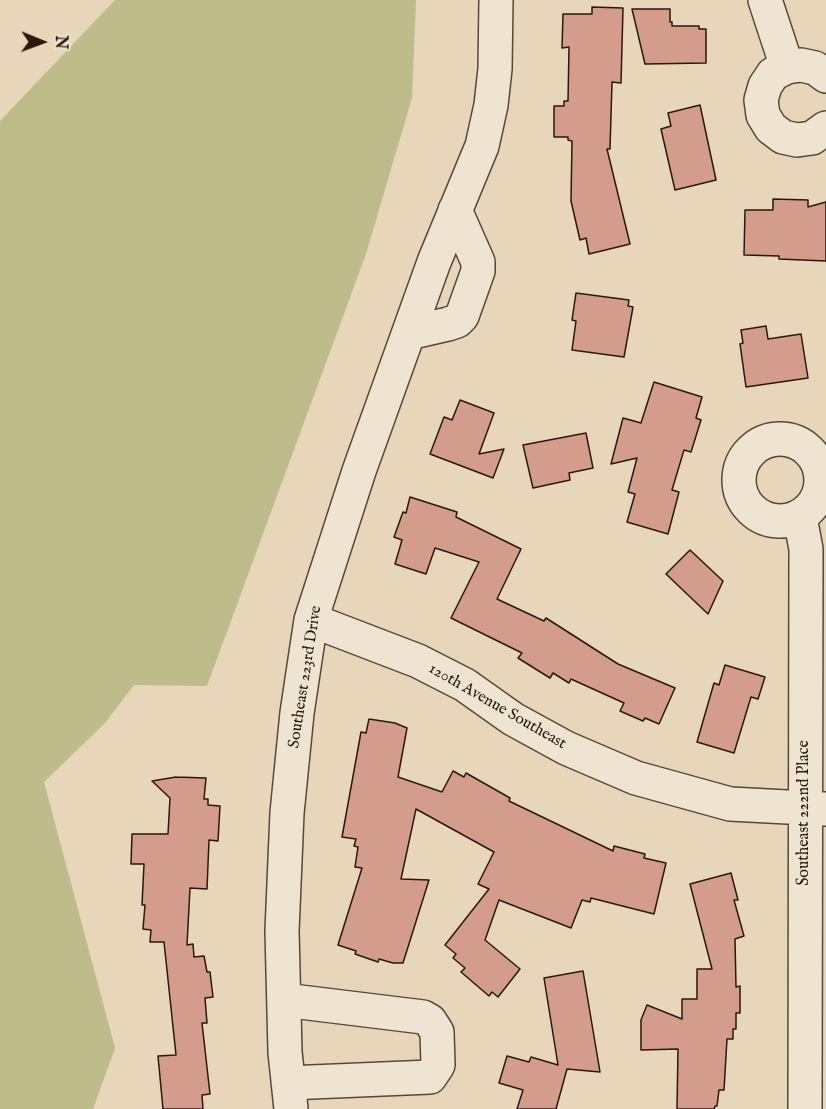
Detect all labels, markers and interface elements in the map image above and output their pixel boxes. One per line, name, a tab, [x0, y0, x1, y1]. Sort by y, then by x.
north arrow	[12, 12, 72, 72]
text: N	[50, 35, 70, 49]
street label: Southeast 223rd Drive	[285, 604, 327, 750]
street label: 120th Avenue Southeast	[425, 660, 569, 754]
street label: Southeast 222nd Place	[795, 740, 815, 886]

